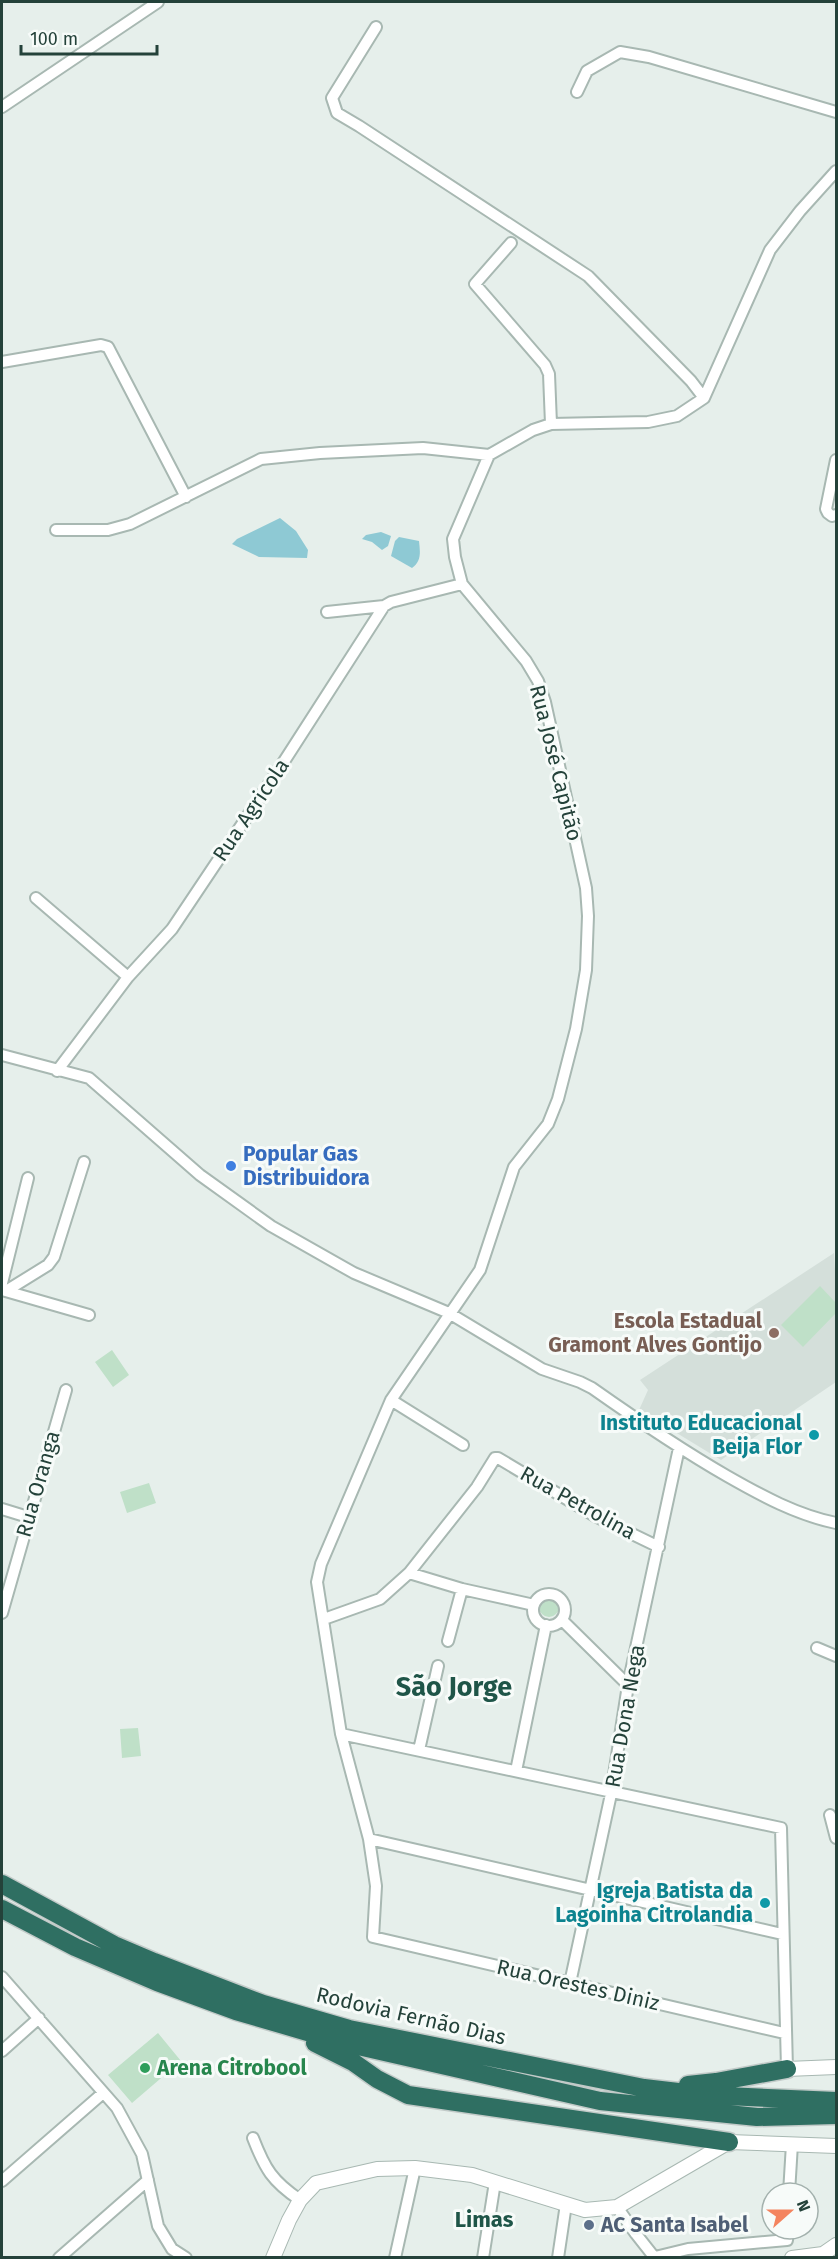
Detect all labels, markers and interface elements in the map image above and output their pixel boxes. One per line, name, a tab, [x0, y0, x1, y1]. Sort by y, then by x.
scale bar	[21, 18, 158, 56]
text: 100 m	[30, 28, 78, 50]
street label: Rua José Capitão	[524, 682, 588, 844]
street label: Rua Agricola	[207, 754, 295, 866]
place label: Popular Gas Distribuidora	[243, 1141, 370, 1191]
marker: Popular Gas Distribuidora	[224, 1159, 238, 1173]
place label: Escola Estadual Gramont Alves Gontijo	[548, 1308, 763, 1358]
marker: Escola Estadual Gramont Alves Gontijo	[767, 1326, 781, 1340]
place label: Instituto Educacional Beija Flor	[600, 1410, 803, 1460]
street label: Rua Oranga	[10, 1428, 66, 1540]
marker: Instituto Educacional Beija Flor	[807, 1428, 821, 1442]
street label: Rua Petrolina	[516, 1461, 640, 1545]
street label: Rua Dona Nega	[600, 1642, 650, 1790]
district label: São Jorge	[396, 1671, 512, 1703]
place label: Igreja Batista da Lagoinha Citrolandia	[555, 1878, 753, 1928]
marker: Igreja Batista da Lagoinha Citrolandia	[758, 1896, 772, 1910]
street label: Rua Orestes Diniz	[494, 1954, 662, 2016]
street label: Rodovia Fernão Dias	[314, 1982, 509, 2051]
place label: Arena Citrobool	[156, 2055, 308, 2081]
marker: Arena Citrobool	[138, 2061, 152, 2075]
north arrow	[760, 2181, 820, 2241]
text: N	[793, 2197, 814, 2214]
district label: Limas	[455, 2206, 514, 2233]
place label: AC Santa Isabel	[600, 2212, 749, 2238]
marker: AC Santa Isabel	[582, 2218, 596, 2232]

